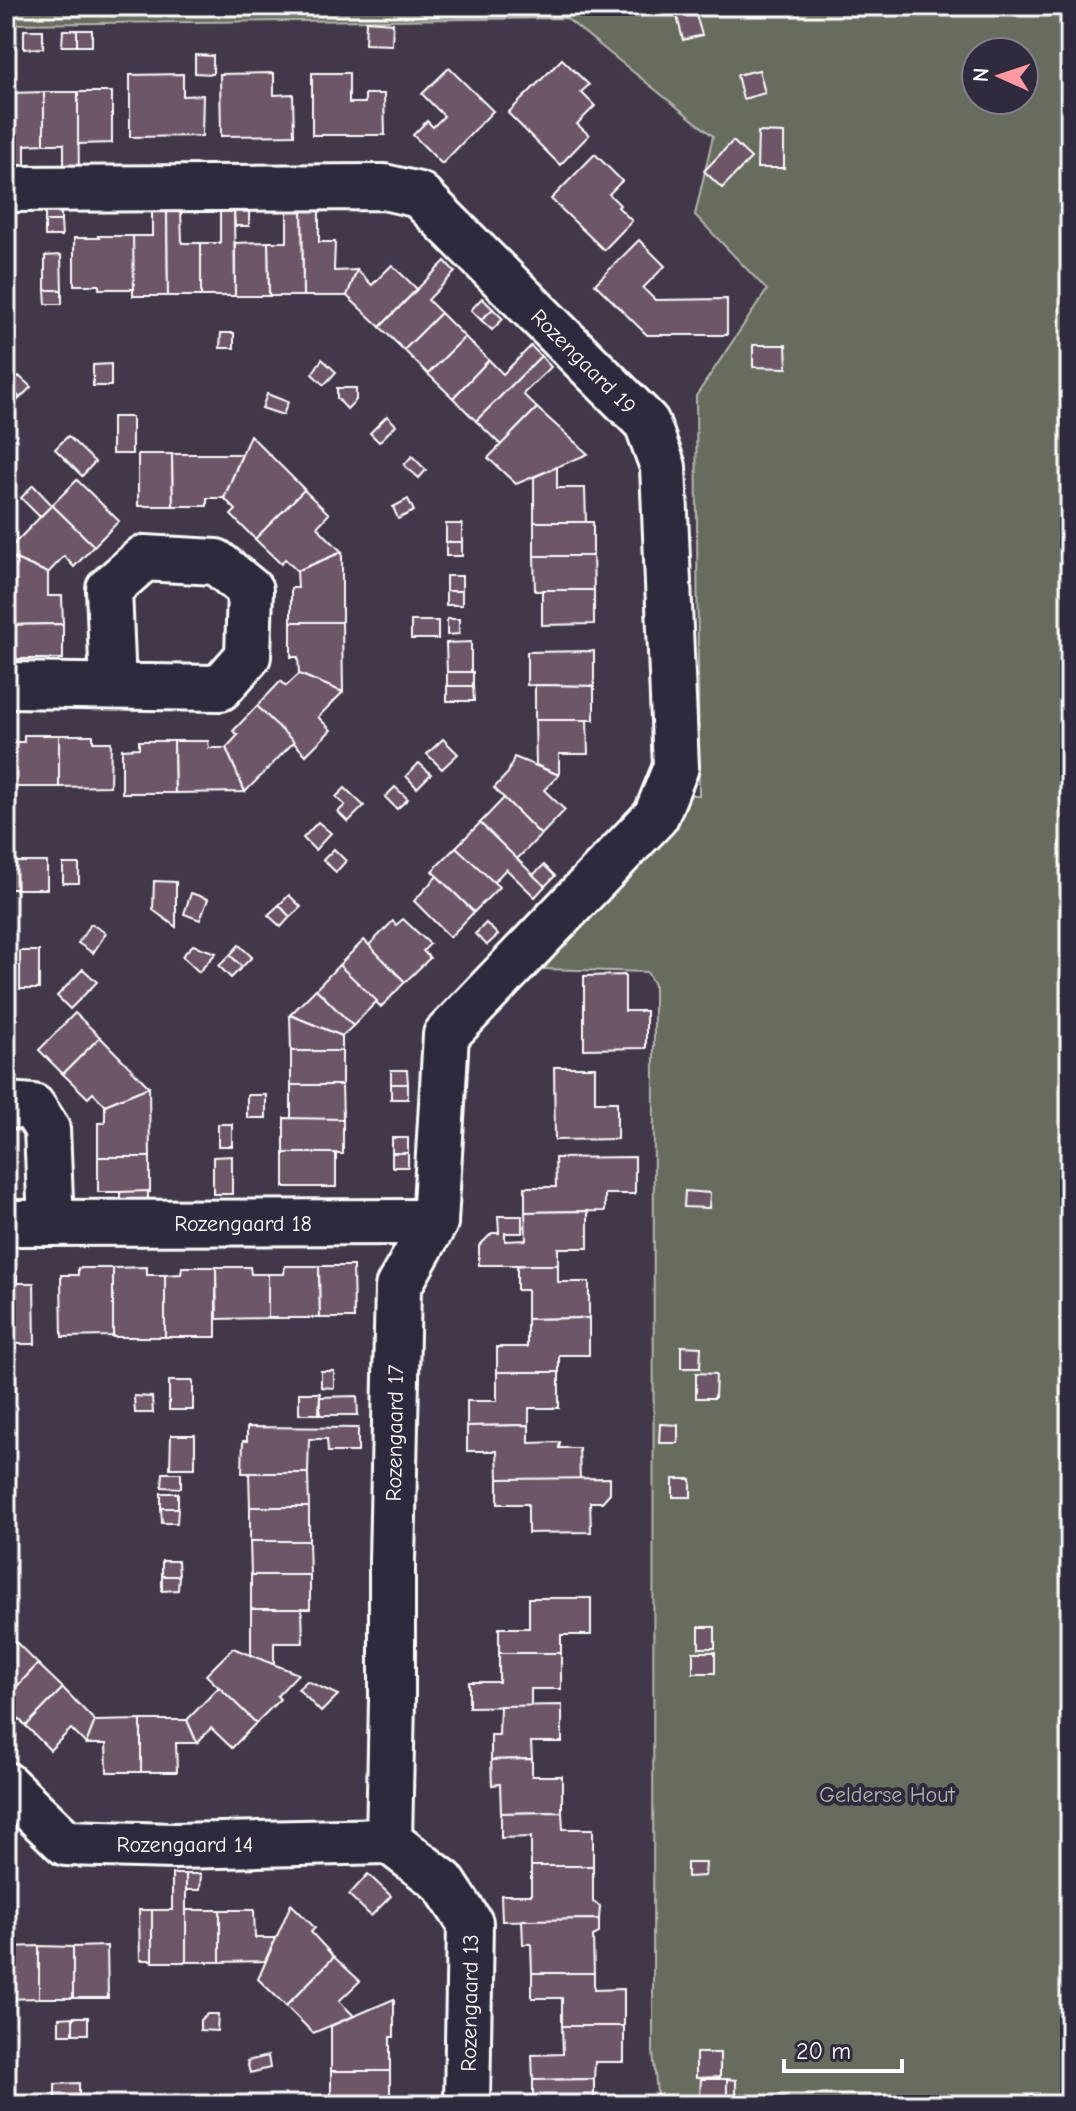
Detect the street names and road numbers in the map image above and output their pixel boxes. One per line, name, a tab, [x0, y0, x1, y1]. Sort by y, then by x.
street label: Rozengaard 19	[525, 304, 641, 420]
street label: Rozengaard 18	[174, 1211, 312, 1237]
street label: Rozengaard 17	[381, 1364, 409, 1502]
street label: Rozengaard 14	[117, 1832, 253, 1858]
street label: Rozengaard 13	[456, 1934, 484, 2072]

